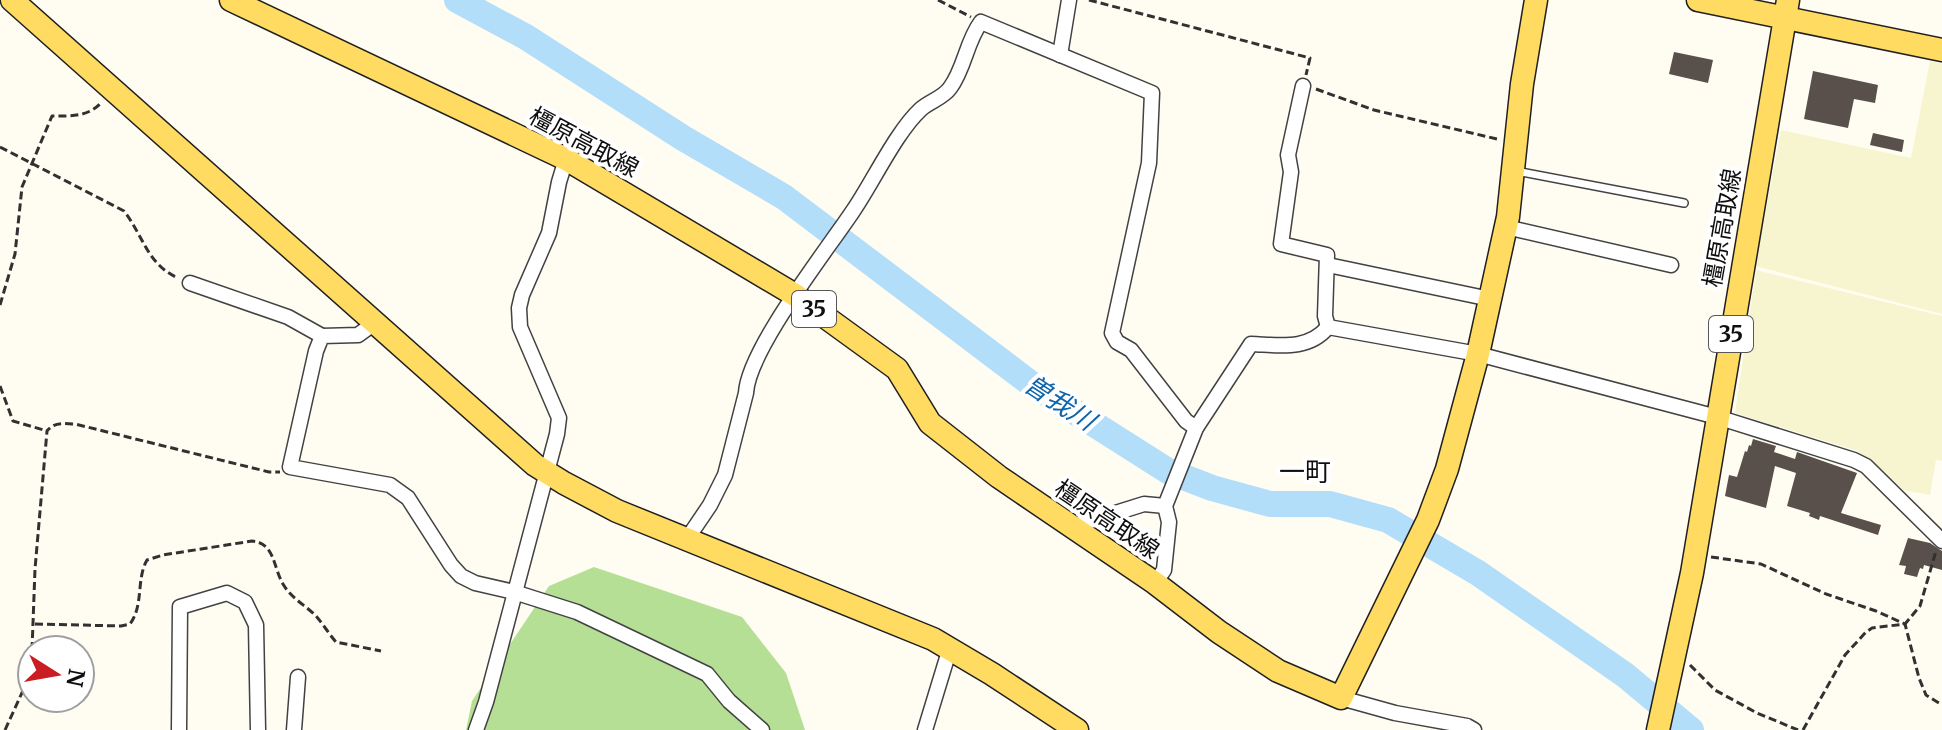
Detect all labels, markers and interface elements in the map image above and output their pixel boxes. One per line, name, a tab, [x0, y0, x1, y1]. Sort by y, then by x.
street label: 橿原高取線	[524, 100, 644, 184]
street label: 橿原高取線	[1696, 166, 1748, 290]
road number: 35	[792, 291, 836, 327]
road number: 35	[1709, 316, 1753, 352]
water label: 曽我川	[1018, 367, 1104, 439]
district label: 一町	[1279, 455, 1331, 488]
street label: 橿原高取線	[1049, 473, 1165, 565]
north arrow	[16, 634, 96, 714]
text: N	[60, 667, 91, 690]

